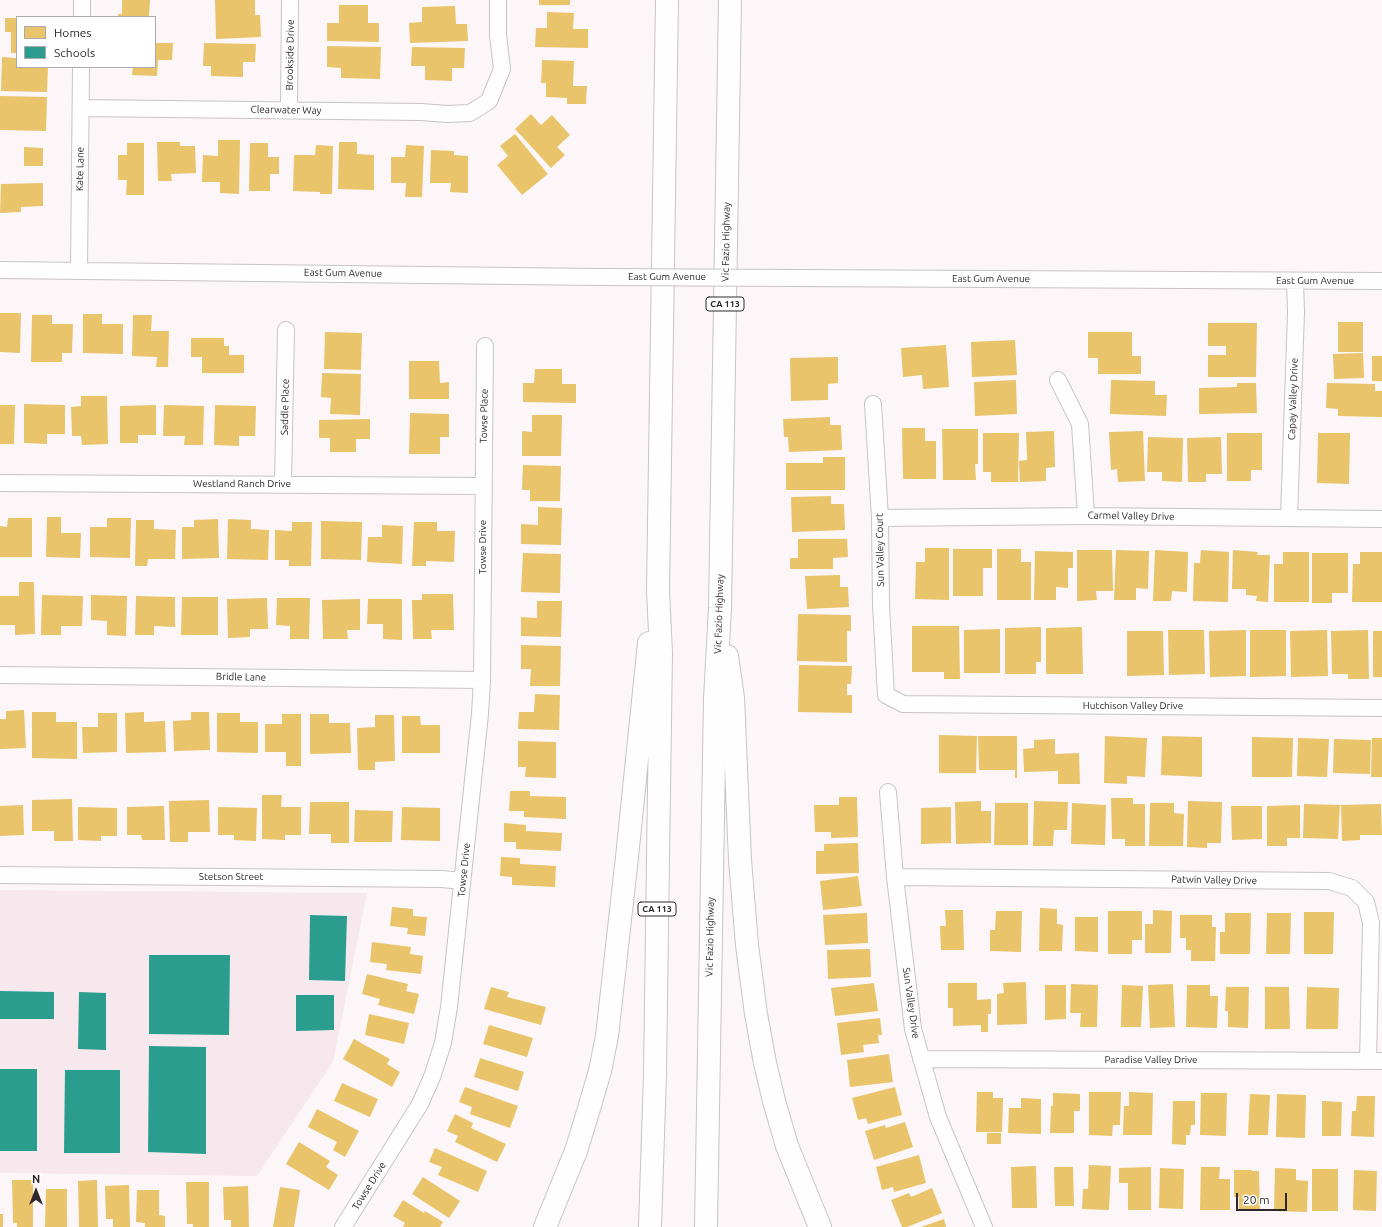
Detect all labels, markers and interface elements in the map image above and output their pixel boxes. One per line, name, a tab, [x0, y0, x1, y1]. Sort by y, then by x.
legend	[16, 16, 156, 68]
street label: Brookside Drive	[283, 19, 297, 91]
text: Homes	[54, 26, 92, 39]
text: Schools	[54, 46, 95, 59]
street label: Clearwater Way	[251, 103, 321, 117]
street label: Kate Lane	[74, 147, 86, 191]
street label: Vic Fazio Highway	[719, 202, 733, 282]
street label: East Gum Avenue	[304, 266, 382, 280]
street label: East Gum Avenue	[628, 271, 706, 283]
street label: East Gum Avenue	[952, 273, 1030, 285]
street label: East Gum Avenue	[1276, 275, 1354, 287]
road number: CA 113	[706, 297, 744, 311]
street label: Capay Valley Drive	[1286, 358, 1300, 440]
street label: Saddle Place	[279, 379, 291, 435]
street label: Towse Place	[478, 389, 490, 443]
street label: Westland Ranch Drive	[193, 478, 291, 490]
street label: Carmel Valley Drive	[1087, 509, 1175, 523]
street label: Sun Valley Court	[873, 513, 887, 587]
street label: Towse Drive	[477, 520, 489, 574]
street label: Vic Fazio Highway	[712, 574, 726, 654]
street label: Bridle Lane	[216, 671, 266, 683]
street label: Hutchison Valley Drive	[1083, 700, 1183, 712]
street label: Towse Drive	[455, 842, 473, 898]
street label: Stetson Street	[199, 871, 263, 883]
street label: Patwin Valley Drive	[1171, 873, 1257, 887]
street label: Vic Fazio Highway	[703, 897, 717, 977]
road number: CA 113	[638, 902, 676, 916]
street label: Sun Valley Drive	[900, 967, 922, 1039]
street label: Paradise Valley Drive	[1104, 1054, 1198, 1066]
street label: Towse Drive	[349, 1160, 389, 1212]
north arrow	[16, 1171, 56, 1211]
text: N	[32, 1173, 40, 1185]
scale bar	[1238, 1185, 1289, 1211]
text: 20 m	[1243, 1193, 1270, 1206]

